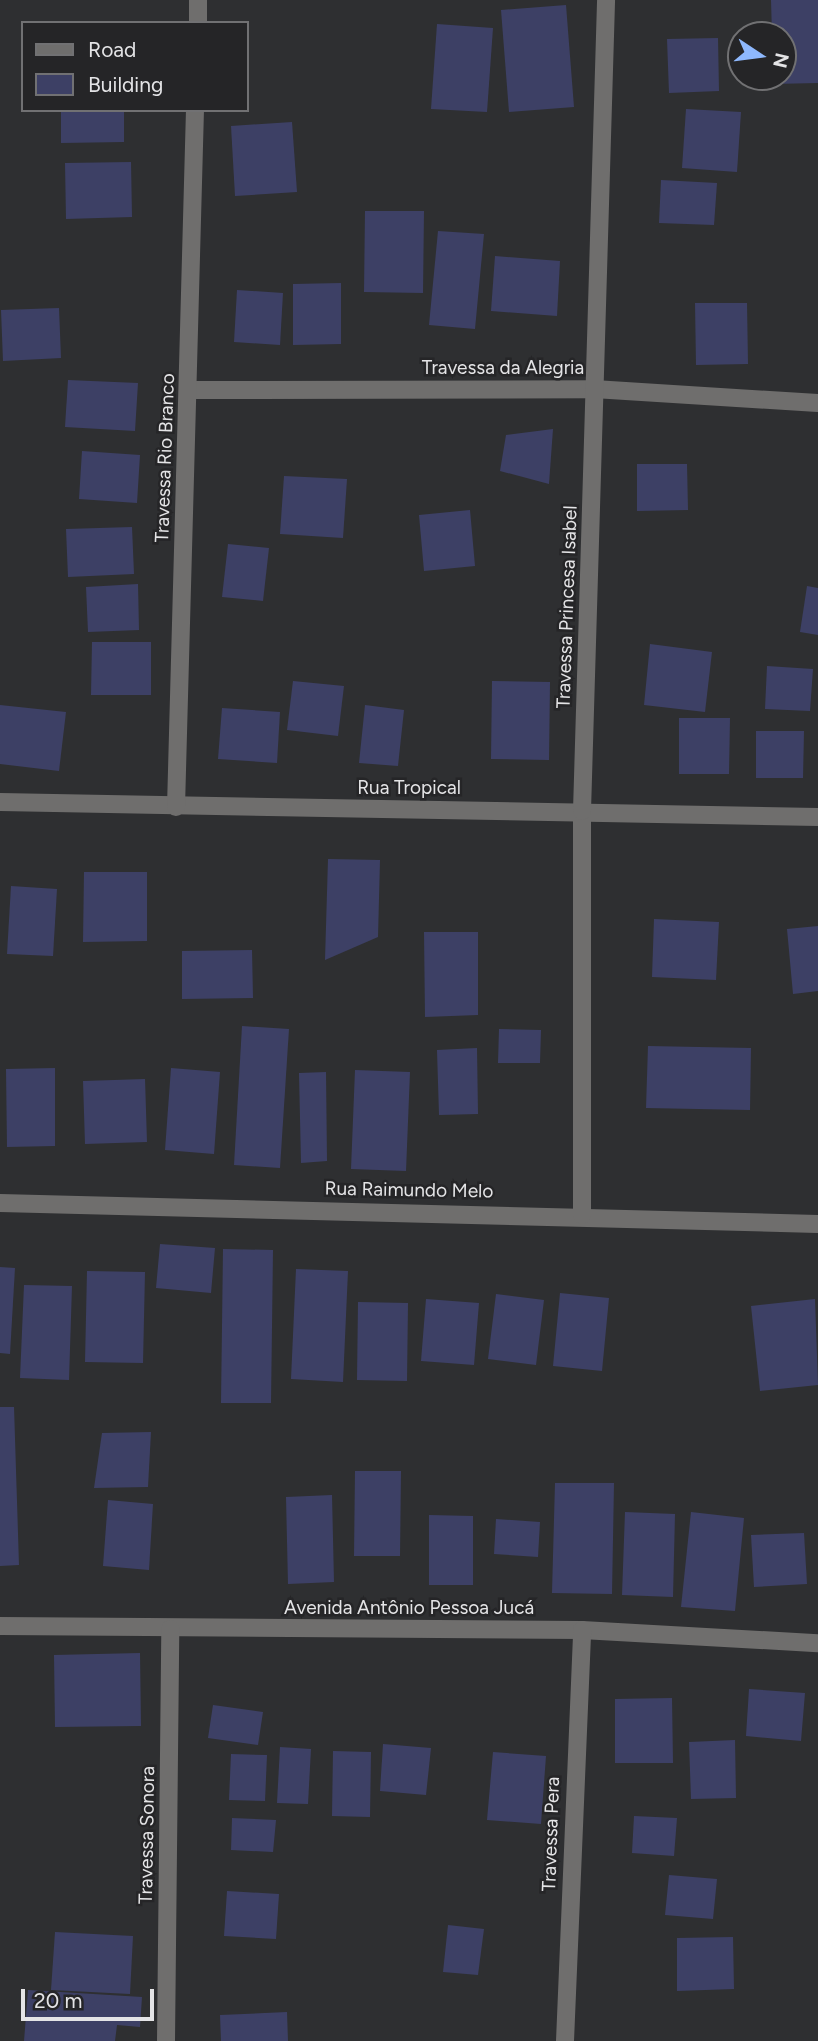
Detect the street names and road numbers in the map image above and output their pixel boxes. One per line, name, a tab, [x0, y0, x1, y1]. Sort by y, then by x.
street label: Travessa da Alegria	[422, 357, 584, 379]
street label: Travessa Rio Branco	[151, 373, 179, 543]
street label: Travessa Princesa Isabel	[552, 505, 582, 709]
street label: Rua Tropical	[357, 777, 461, 799]
street label: Rua Raimundo Melo	[324, 1177, 494, 1203]
street label: Avenida Antônio Pessoa Jucá	[284, 1597, 534, 1619]
street label: Travessa Sonora	[134, 1766, 160, 1904]
street label: Travessa Pera	[538, 1776, 564, 1892]

